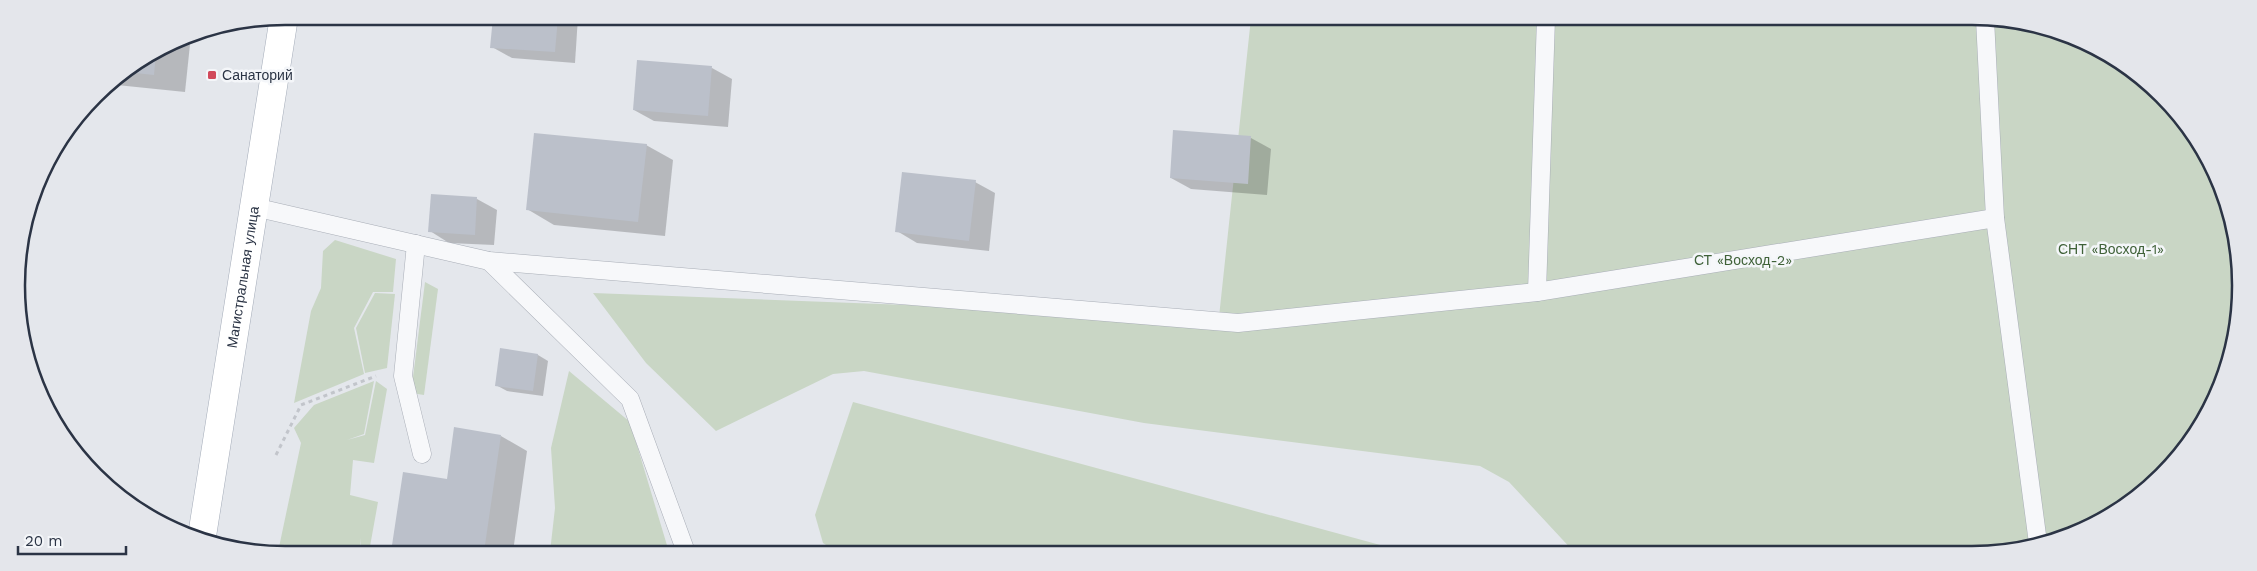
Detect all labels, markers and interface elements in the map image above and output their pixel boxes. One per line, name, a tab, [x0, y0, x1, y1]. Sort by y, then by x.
place label: Санаторий	[222, 67, 293, 83]
marker: Санаторий	[206, 69, 218, 81]
street label: Магистральная улица	[224, 205, 262, 349]
park label: СНТ «Восход-1»	[2058, 241, 2164, 257]
park label: СТ «Восход-2»	[1694, 252, 1792, 268]
scale bar	[18, 524, 125, 556]
text: 20 m	[25, 532, 63, 550]

